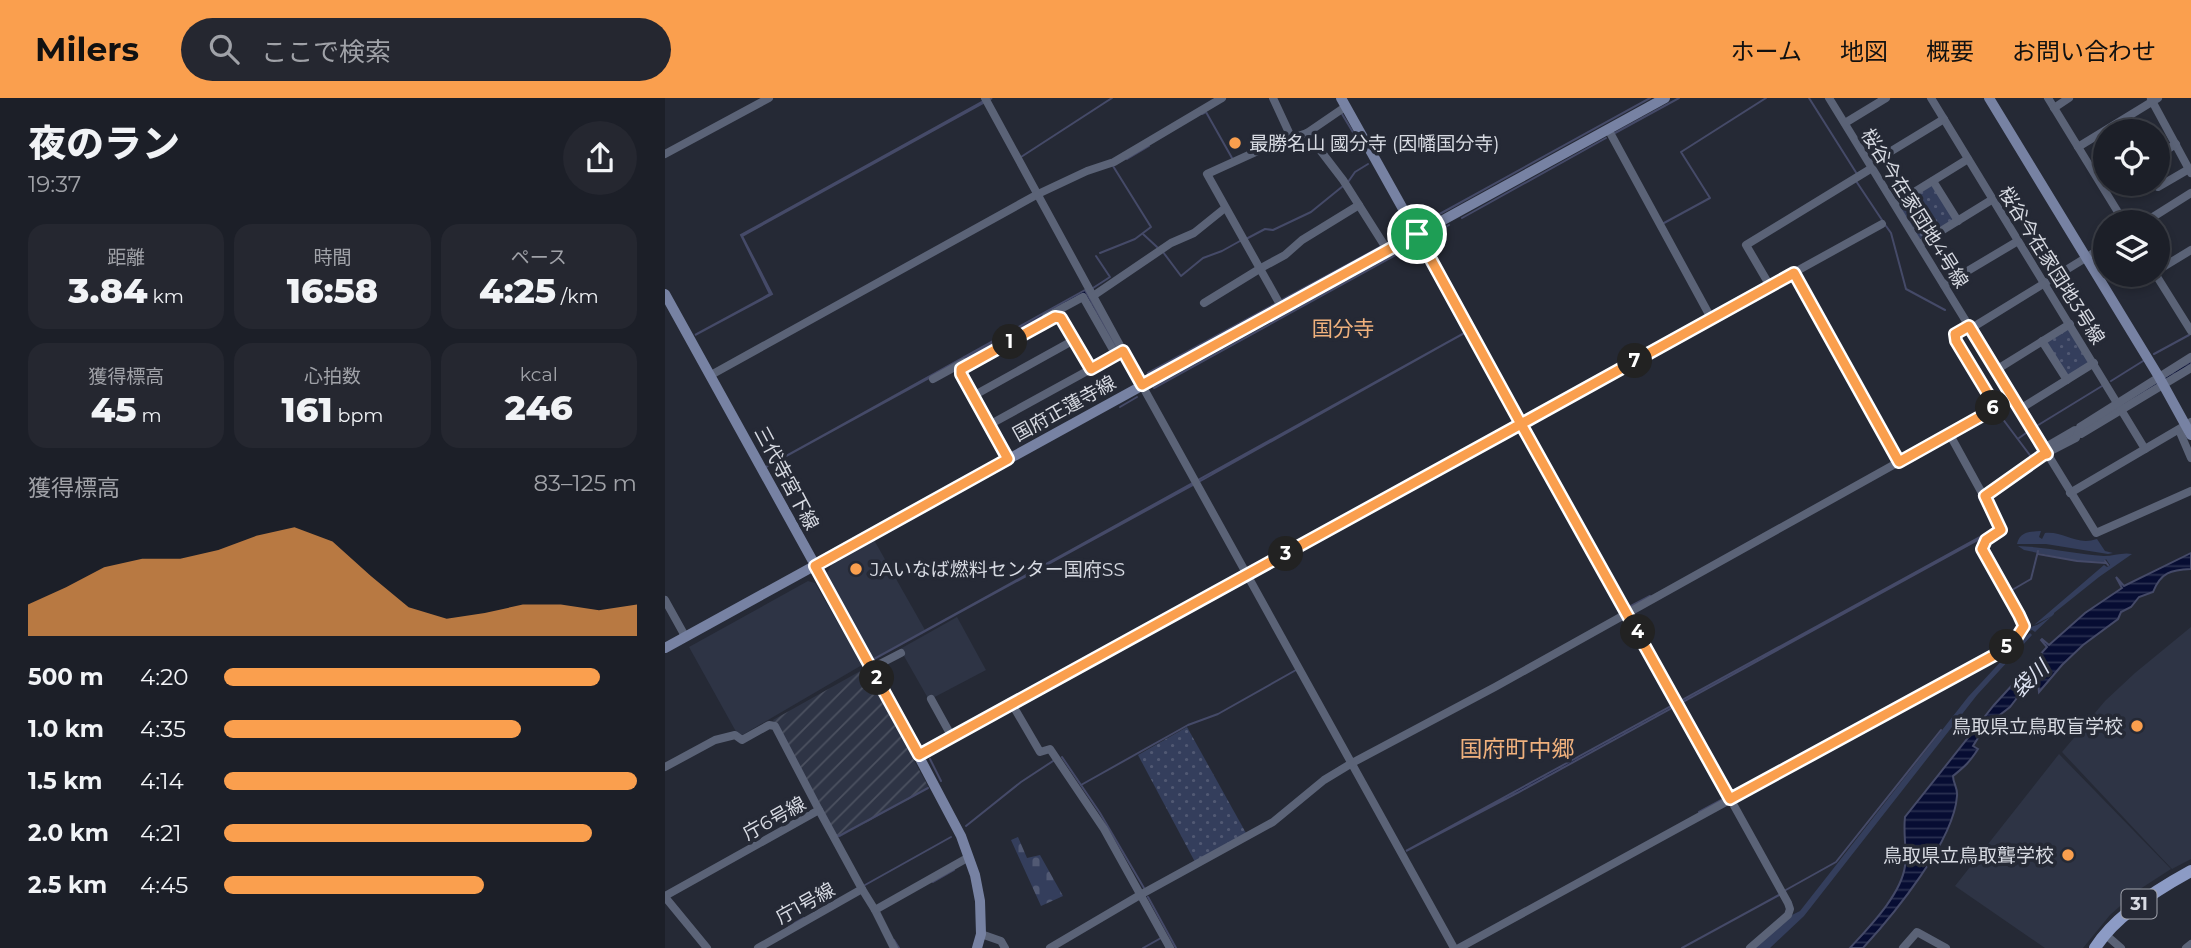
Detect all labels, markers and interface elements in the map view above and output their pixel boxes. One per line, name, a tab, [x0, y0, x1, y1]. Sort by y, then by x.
search box	[181, 18, 671, 81]
text: Milers	[35, 29, 139, 69]
icon: search	[205, 30, 243, 68]
text: ここで検索	[261, 36, 391, 68]
text: ホーム	[1731, 37, 1802, 66]
text: 地図	[1840, 37, 1888, 66]
text: 概要	[1926, 37, 1974, 66]
text: お問い合わせ	[2012, 37, 2156, 66]
map controls	[2093, 119, 2170, 287]
button: locate	[2093, 119, 2170, 196]
text: 夜のラン	[28, 120, 180, 167]
button: share	[563, 121, 637, 195]
street label: 桜谷今在家団地4号線	[1856, 124, 1973, 292]
place label: 最勝名山 國分寺 (因幡国分寺)	[1249, 132, 1499, 155]
marker: 最勝名山 國分寺 (因幡国分寺)	[1227, 135, 1243, 151]
text: 19:37	[28, 170, 81, 198]
street label: 桜谷今在家団地3号線	[1994, 182, 2109, 348]
pin	[1387, 204, 1447, 264]
button: layers	[2093, 210, 2170, 287]
icon: arrive	[1398, 215, 1436, 253]
text: 距離	[107, 246, 145, 269]
text: 時間	[313, 246, 352, 269]
text: ペース	[511, 246, 567, 269]
text: 3.84	[68, 269, 148, 312]
text: 16:58	[287, 269, 378, 312]
text: 4:25	[479, 269, 556, 312]
text: km	[148, 285, 184, 308]
text: /km	[556, 285, 599, 308]
district label: 国分寺	[1312, 316, 1375, 341]
pin: 1	[993, 324, 1027, 360]
text: 1	[1006, 330, 1013, 353]
pin: 7	[1618, 344, 1653, 378]
text: 7	[1629, 349, 1640, 372]
text: kcal	[520, 363, 558, 386]
text: 獲得標高	[88, 365, 164, 388]
text: 心拍数	[304, 365, 361, 388]
street label: 国府正蓮寺線	[1009, 371, 1120, 446]
text: 246	[505, 386, 573, 429]
text: 45	[91, 388, 136, 431]
text: 161	[282, 388, 333, 431]
pin: 6	[1975, 390, 2011, 426]
text: 6	[1986, 396, 1999, 419]
text: m	[136, 404, 162, 427]
text: bpm	[333, 404, 383, 427]
street label: 三代寺宮下線	[750, 423, 823, 534]
text: 83–125 m	[533, 469, 637, 497]
text: 獲得標高	[28, 474, 120, 502]
pin: 3	[1269, 536, 1303, 572]
text: 3	[1280, 542, 1291, 565]
place label: JAいなば燃料センター国府SS	[869, 558, 1125, 581]
marker: JAいなば燃料センター国府SS	[848, 561, 864, 577]
pin: 4	[1621, 614, 1655, 650]
text: 4	[1631, 620, 1644, 643]
pin: 5	[1989, 630, 2025, 664]
text: 5	[2001, 635, 2012, 658]
water label: 袋川	[2006, 654, 2055, 702]
pin: 2	[859, 660, 895, 696]
text: 500 m	[28, 663, 104, 691]
text: 4:20	[140, 663, 188, 691]
text: 2	[871, 666, 882, 689]
text: 1.0 km	[28, 715, 104, 743]
text: 4:35	[140, 715, 186, 743]
place label: 鳥取県立鳥取盲学校	[1952, 715, 2123, 738]
marker: 鳥取県立鳥取盲学校	[2129, 718, 2145, 734]
district label: 国府町中郷	[1460, 735, 1575, 763]
text: 1.5 km	[28, 767, 102, 795]
text: 4:14	[140, 767, 184, 795]
street label: 庁6号線	[739, 792, 810, 845]
text: 2.0 km	[28, 819, 109, 847]
text: 4:21	[140, 819, 182, 847]
place label: 鳥取県立鳥取聾学校	[1883, 844, 2054, 867]
marker: 鳥取県立鳥取聾学校	[2060, 847, 2076, 863]
text: 2.5 km	[28, 871, 107, 899]
text: 4:45	[140, 871, 188, 899]
street label: 庁1号線	[772, 878, 839, 929]
road number: 31	[2121, 890, 2157, 918]

